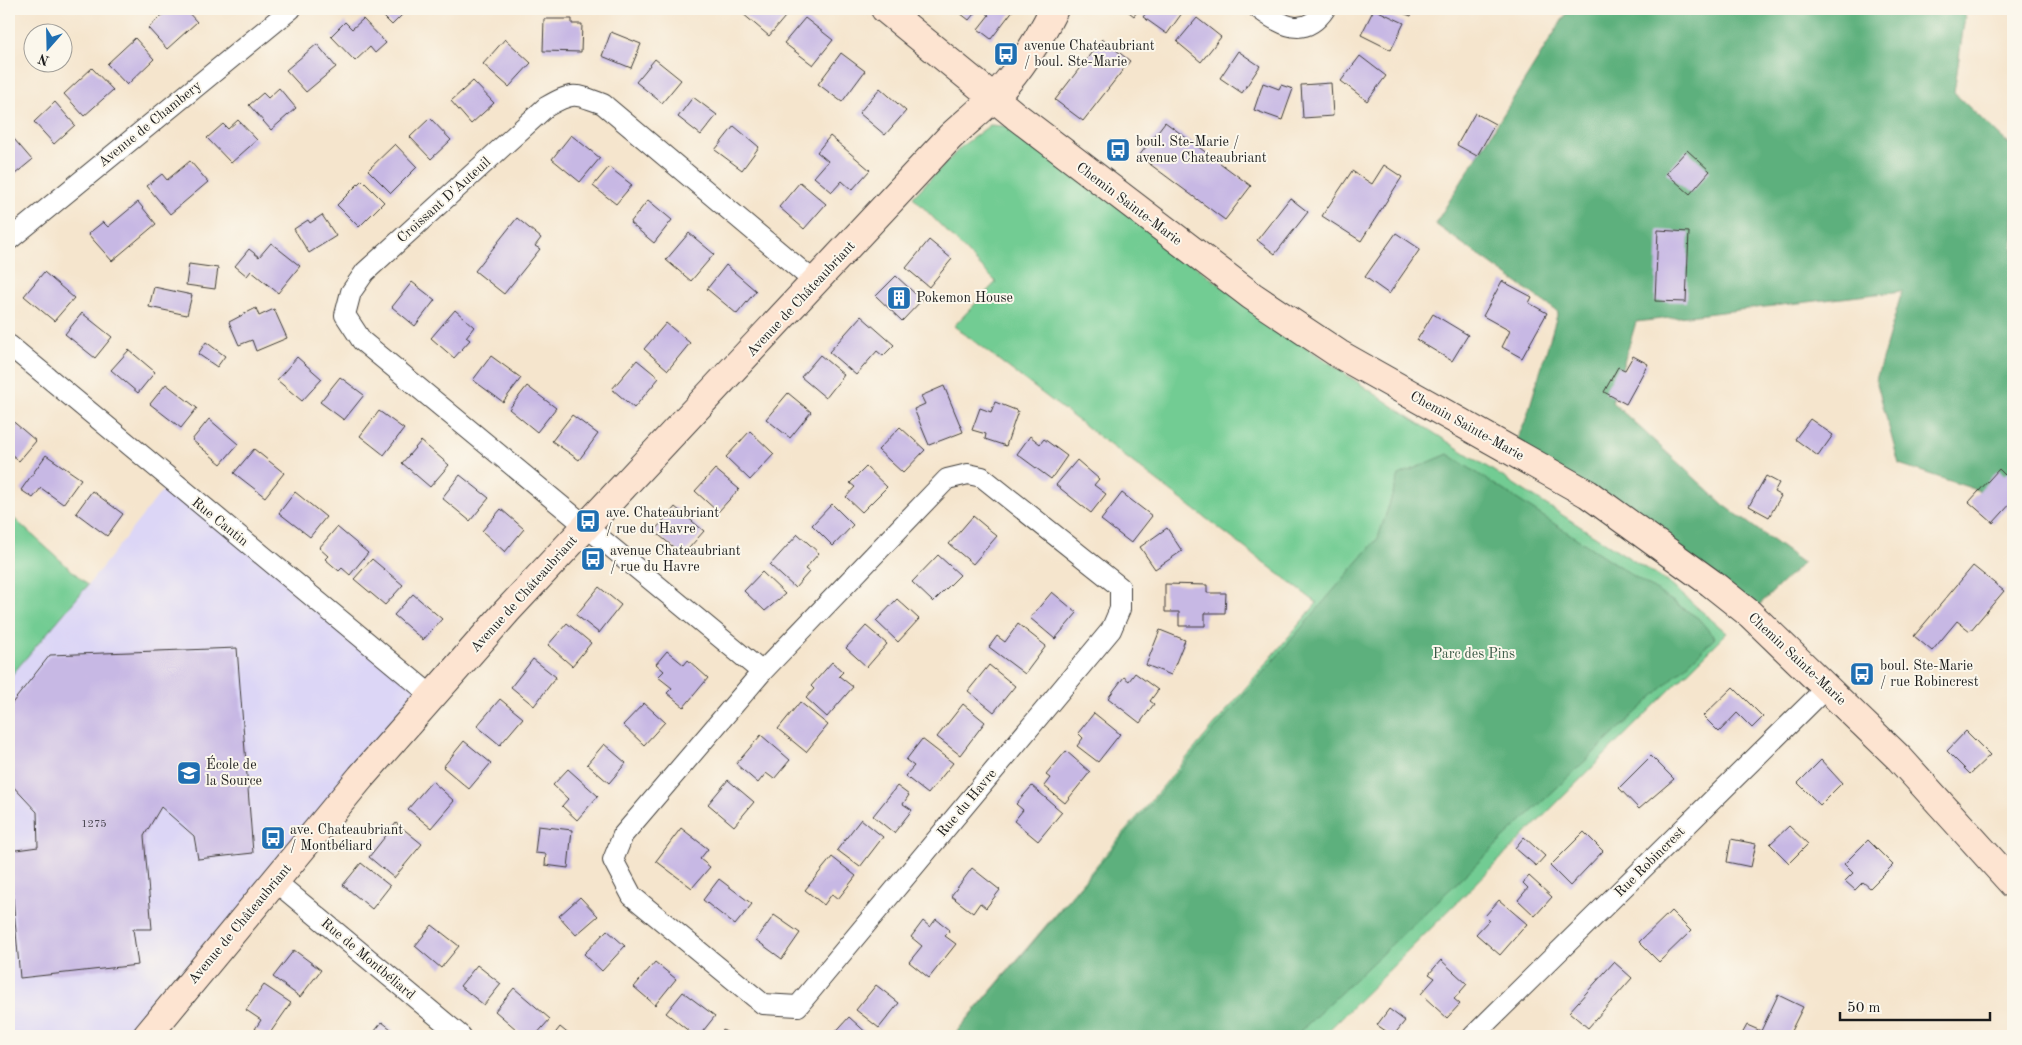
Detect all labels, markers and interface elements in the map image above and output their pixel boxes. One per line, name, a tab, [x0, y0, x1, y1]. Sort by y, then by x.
north arrow	[22, 22, 72, 72]
place label: avenue Chateaubriant / boul. Ste-Marie	[1024, 39, 1155, 69]
bus stop icon: avenue Chateaubriant / boul. Ste-Marie	[993, 41, 1019, 67]
text: N	[36, 51, 51, 68]
street label: Avenue de Chambery	[96, 78, 205, 170]
place label: boul. Ste-Marie / avenue Chateaubriant	[1136, 135, 1267, 165]
bus stop icon: boul. Ste-Marie / avenue Chateaubriant	[1105, 137, 1131, 163]
street label: Croissant D'Auteuil	[395, 154, 493, 245]
street label: Chemin Sainte-Marie	[1074, 160, 1184, 248]
street label: Avenue de Châteaubriant	[744, 239, 858, 359]
building icon: Pokemon House	[886, 285, 912, 311]
place label: Pokemon House	[916, 291, 1013, 305]
street label: Chemin Sainte-Marie	[1408, 389, 1526, 463]
street label: Rue Cantin	[189, 495, 251, 549]
place label: ave. Chateaubriant / rue du Havre	[606, 506, 719, 536]
bus stop icon: ave. Chateaubriant / rue du Havre	[575, 508, 601, 534]
street label: Avenue de Châteaubriant	[468, 533, 580, 655]
place label: avenue Chateaubriant / rue du Havre	[610, 544, 741, 574]
bus stop icon: avenue Chateaubriant / rue du Havre	[580, 546, 606, 572]
street label: Chemin Sainte-Marie	[1745, 610, 1849, 708]
park label: Parc des Pins	[1433, 647, 1515, 661]
place label: boul. Ste-Marie / rue Robincrest	[1880, 659, 1979, 689]
bus stop icon: boul. Ste-Marie / rue Robincrest	[1849, 661, 1875, 687]
place label: École de la Source	[206, 755, 262, 788]
school or university icon: École de la Source	[176, 760, 202, 786]
street label: Rue du Havre	[935, 766, 999, 840]
house number: 1275	[81, 819, 107, 830]
place label: ave. Chateaubriant / Montbéliard	[290, 823, 403, 853]
street label: Rue Robincrest	[1612, 824, 1688, 900]
bus stop icon: ave. Chateaubriant / Montbéliard	[260, 825, 286, 851]
street label: Avenue de Châteaubriant	[186, 861, 294, 987]
street label: Rue de Montbéliard	[318, 916, 418, 1002]
scale bar	[1840, 990, 1990, 1022]
text: 50 m	[1847, 1001, 1881, 1016]

